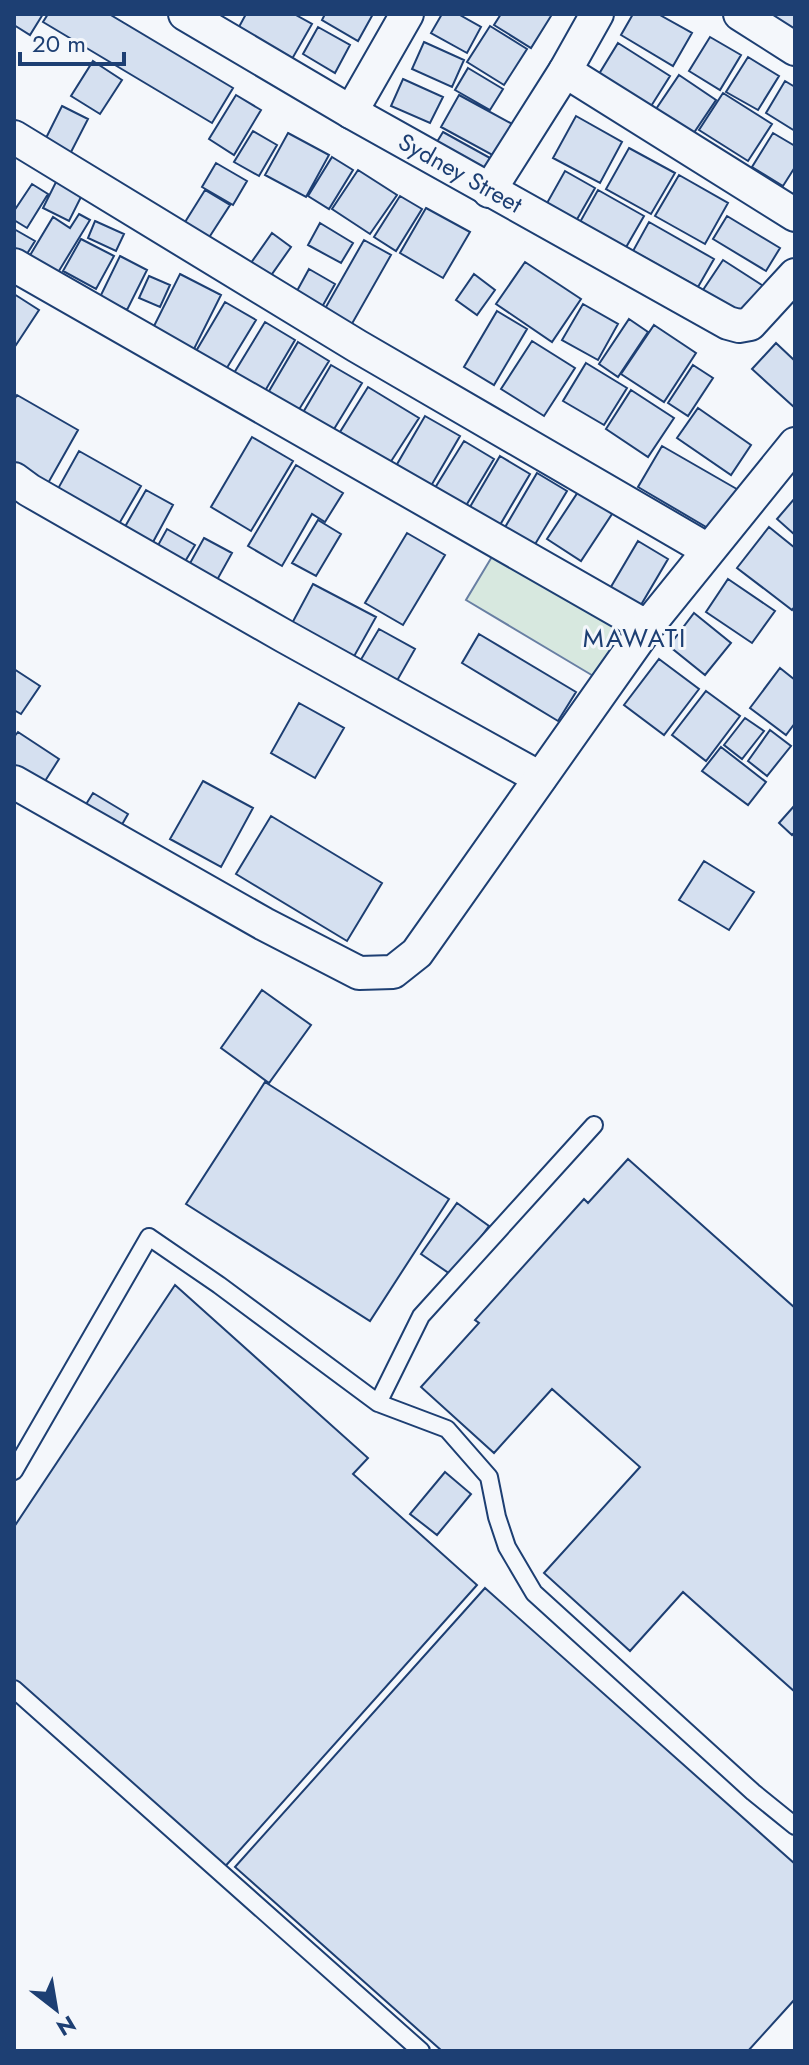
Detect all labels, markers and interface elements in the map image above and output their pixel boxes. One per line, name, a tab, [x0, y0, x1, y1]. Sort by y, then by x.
scale bar	[20, 16, 124, 66]
text: 20 m	[32, 26, 86, 61]
street label: Sydney Street	[392, 124, 529, 222]
district label: MAWATI	[583, 619, 687, 657]
north arrow	[16, 1969, 96, 2049]
text: N	[51, 2008, 82, 2044]

